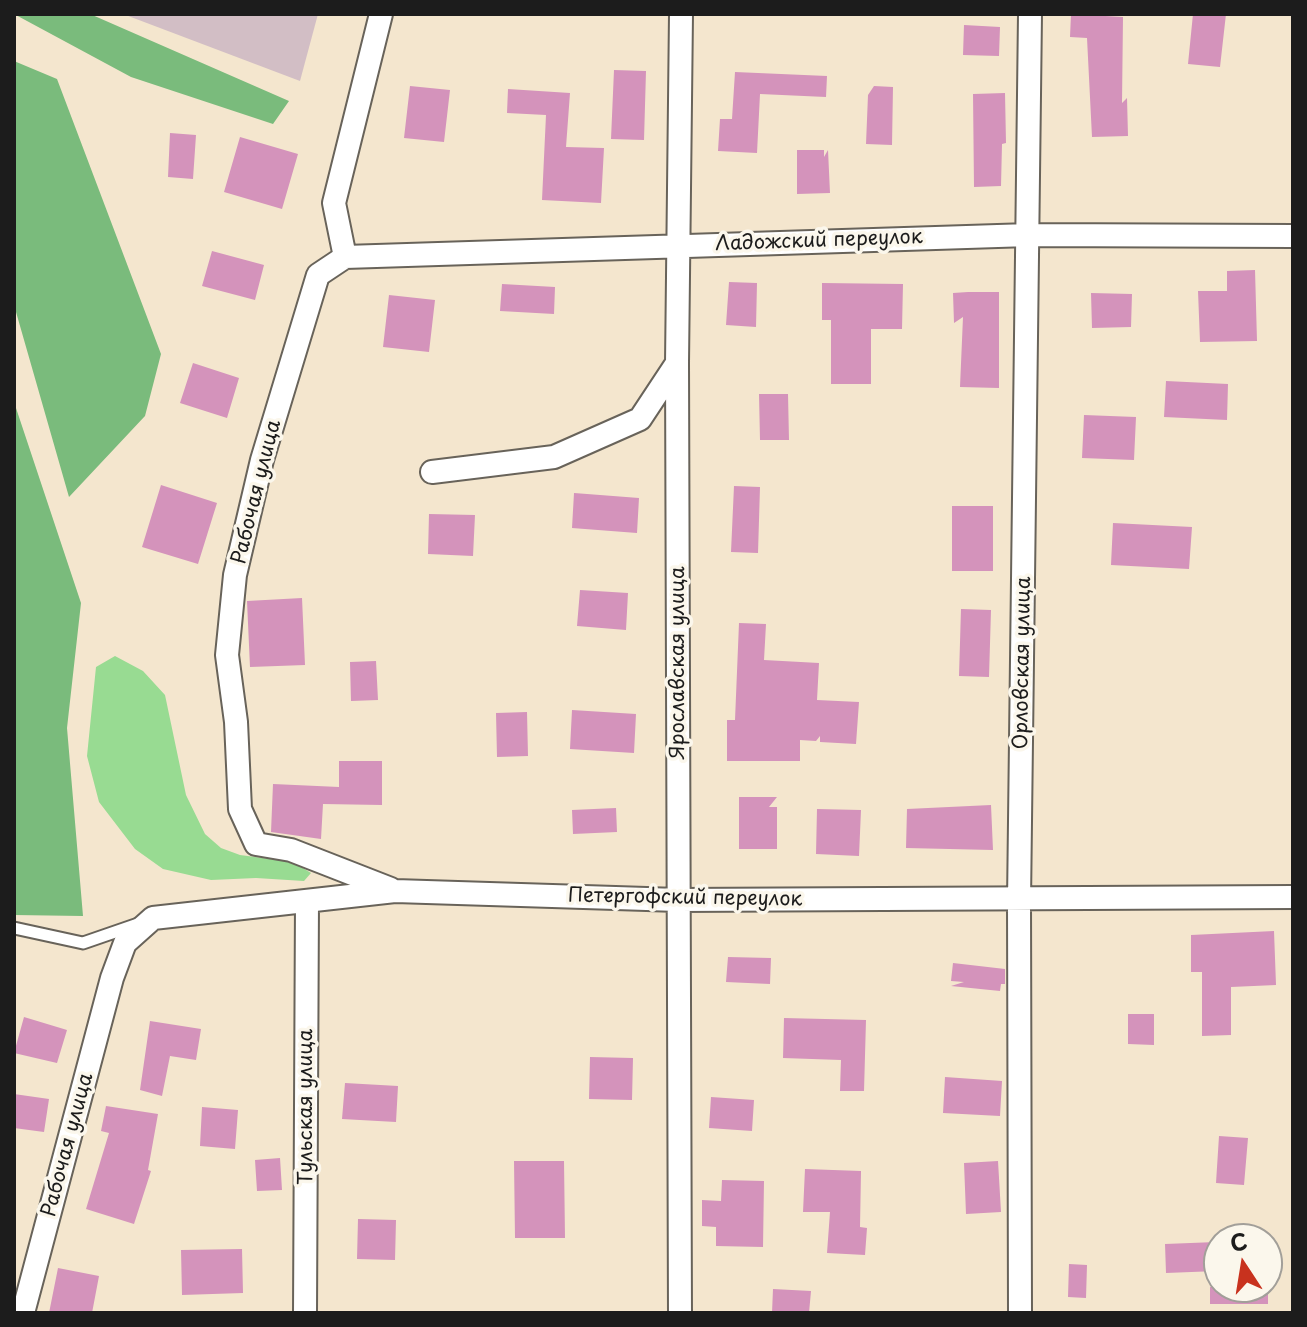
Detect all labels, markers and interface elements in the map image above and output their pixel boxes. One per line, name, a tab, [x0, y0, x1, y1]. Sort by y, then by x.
street label: Ладожский переулок	[715, 225, 923, 257]
street label: Рабочая улица	[228, 417, 286, 567]
street label: Ярославская улица	[666, 566, 690, 760]
street label: Орловская улица	[1009, 576, 1037, 750]
street label: Петергофский переулок	[568, 884, 802, 912]
street label: Тульская улица	[294, 1029, 318, 1185]
street label: Рабочая улица	[37, 1071, 99, 1219]
north arrow	[1203, 1223, 1283, 1303]
text: С	[1227, 1223, 1250, 1259]

